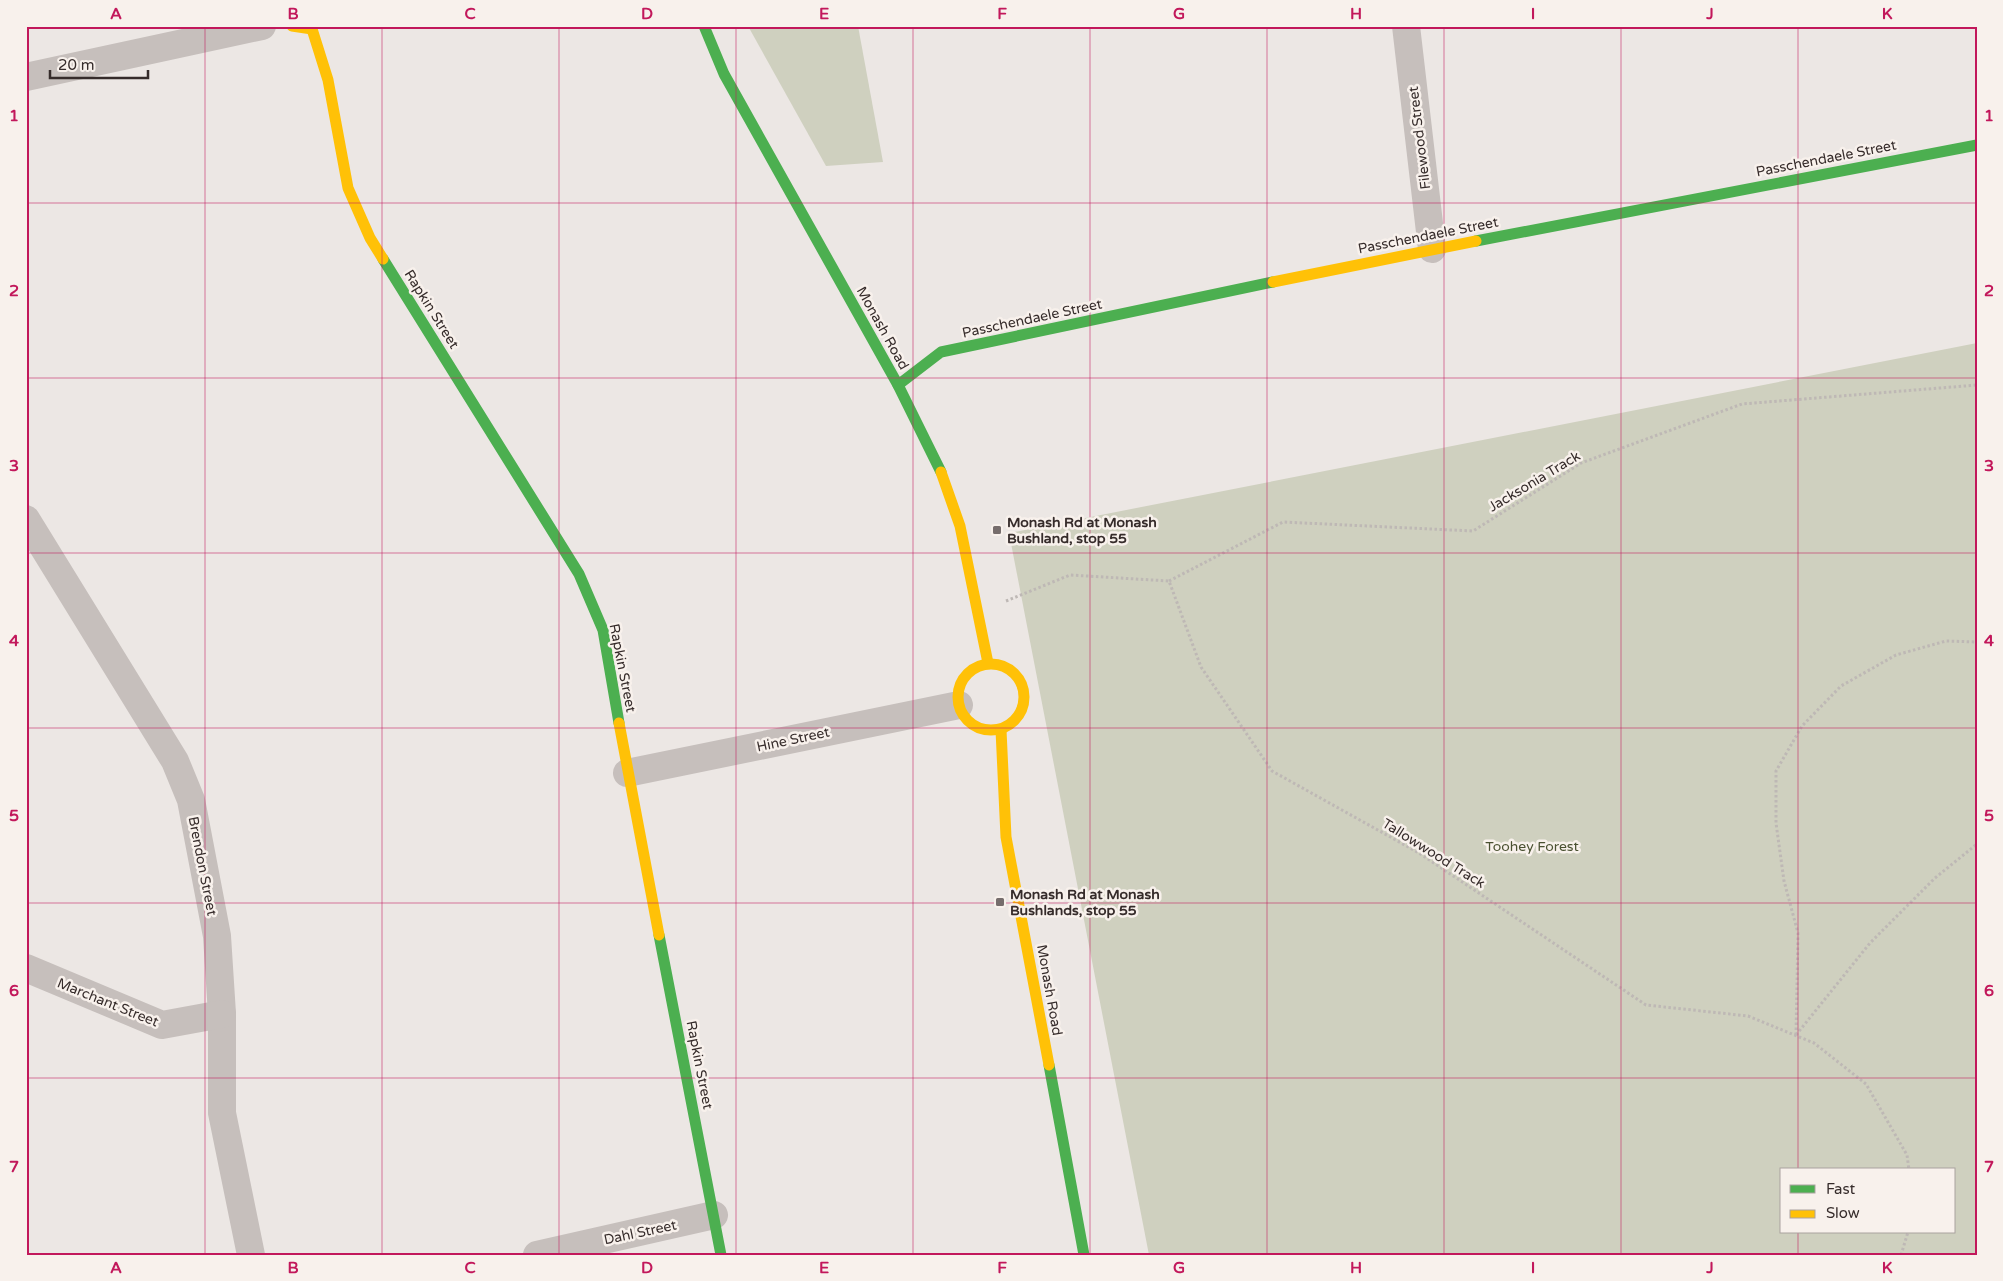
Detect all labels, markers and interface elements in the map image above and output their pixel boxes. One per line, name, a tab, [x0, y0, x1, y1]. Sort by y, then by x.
text: A	[110, 4, 122, 24]
text: B	[287, 4, 299, 24]
text: C	[464, 4, 476, 24]
text: D	[641, 4, 653, 24]
text: E	[819, 4, 829, 24]
text: F	[997, 4, 1007, 24]
text: G	[1173, 4, 1185, 24]
text: H	[1350, 4, 1362, 24]
text: I	[1531, 4, 1535, 24]
text: J	[1705, 4, 1714, 24]
text: K	[1882, 4, 1893, 24]
scale bar	[50, 48, 148, 80]
text: 20 m	[58, 56, 95, 74]
street label: Filewood Street	[1405, 85, 1434, 190]
text: 1	[9, 106, 19, 126]
text: 1	[1984, 106, 1994, 126]
street label: Passchendaele Street	[1755, 136, 1898, 180]
street label: Passchendaele Street	[1357, 213, 1500, 257]
street label: Rapkin Street	[401, 267, 463, 352]
text: 2	[9, 281, 19, 301]
text: 2	[1984, 281, 1994, 301]
street label: Monash Road	[853, 284, 912, 373]
street label: Passchendaele Street	[961, 295, 1104, 342]
street label: Jacksonia Track	[1485, 447, 1584, 516]
text: 3	[9, 456, 19, 476]
text: 3	[1984, 456, 1994, 476]
place label: Monash Rd at Monash Bushland, stop 55	[1007, 514, 1157, 547]
marker: Monash Rd at Monash Bushland, stop 55	[991, 524, 1003, 536]
street label: Rapkin Street	[606, 622, 640, 715]
text: 4	[9, 631, 19, 651]
text: 4	[1984, 631, 1994, 651]
street label: Hine Street	[755, 723, 832, 755]
text: 5	[9, 806, 19, 826]
text: 5	[1984, 806, 1994, 826]
street label: Brendon Street	[185, 815, 221, 918]
street label: Tallowwood Track	[1379, 815, 1489, 892]
park label: Toohey Forest	[1485, 838, 1580, 855]
place label: Monash Rd at Monash Bushlands, stop 55	[1010, 886, 1160, 919]
marker: Monash Rd at Monash Bushlands, stop 55	[994, 896, 1006, 908]
street label: Monash Road	[1033, 943, 1066, 1037]
street label: Marchant Street	[55, 974, 162, 1031]
text: 6	[9, 981, 19, 1001]
text: 6	[1984, 981, 1994, 1001]
street label: Rapkin Street	[683, 1019, 717, 1112]
text: 7	[9, 1157, 19, 1177]
text: 7	[1984, 1157, 1994, 1177]
legend	[1780, 1168, 1956, 1234]
text: Fast	[1826, 1180, 1856, 1198]
text: Slow	[1826, 1204, 1860, 1222]
street label: Dahl Street	[602, 1216, 679, 1248]
text: A	[110, 1258, 122, 1278]
text: B	[287, 1258, 299, 1278]
text: C	[464, 1258, 476, 1278]
text: D	[641, 1258, 653, 1278]
text: E	[819, 1258, 829, 1278]
text: F	[997, 1258, 1007, 1278]
text: G	[1173, 1258, 1185, 1278]
text: H	[1350, 1258, 1362, 1278]
text: I	[1531, 1258, 1535, 1278]
text: J	[1705, 1258, 1714, 1278]
text: K	[1882, 1258, 1893, 1278]

